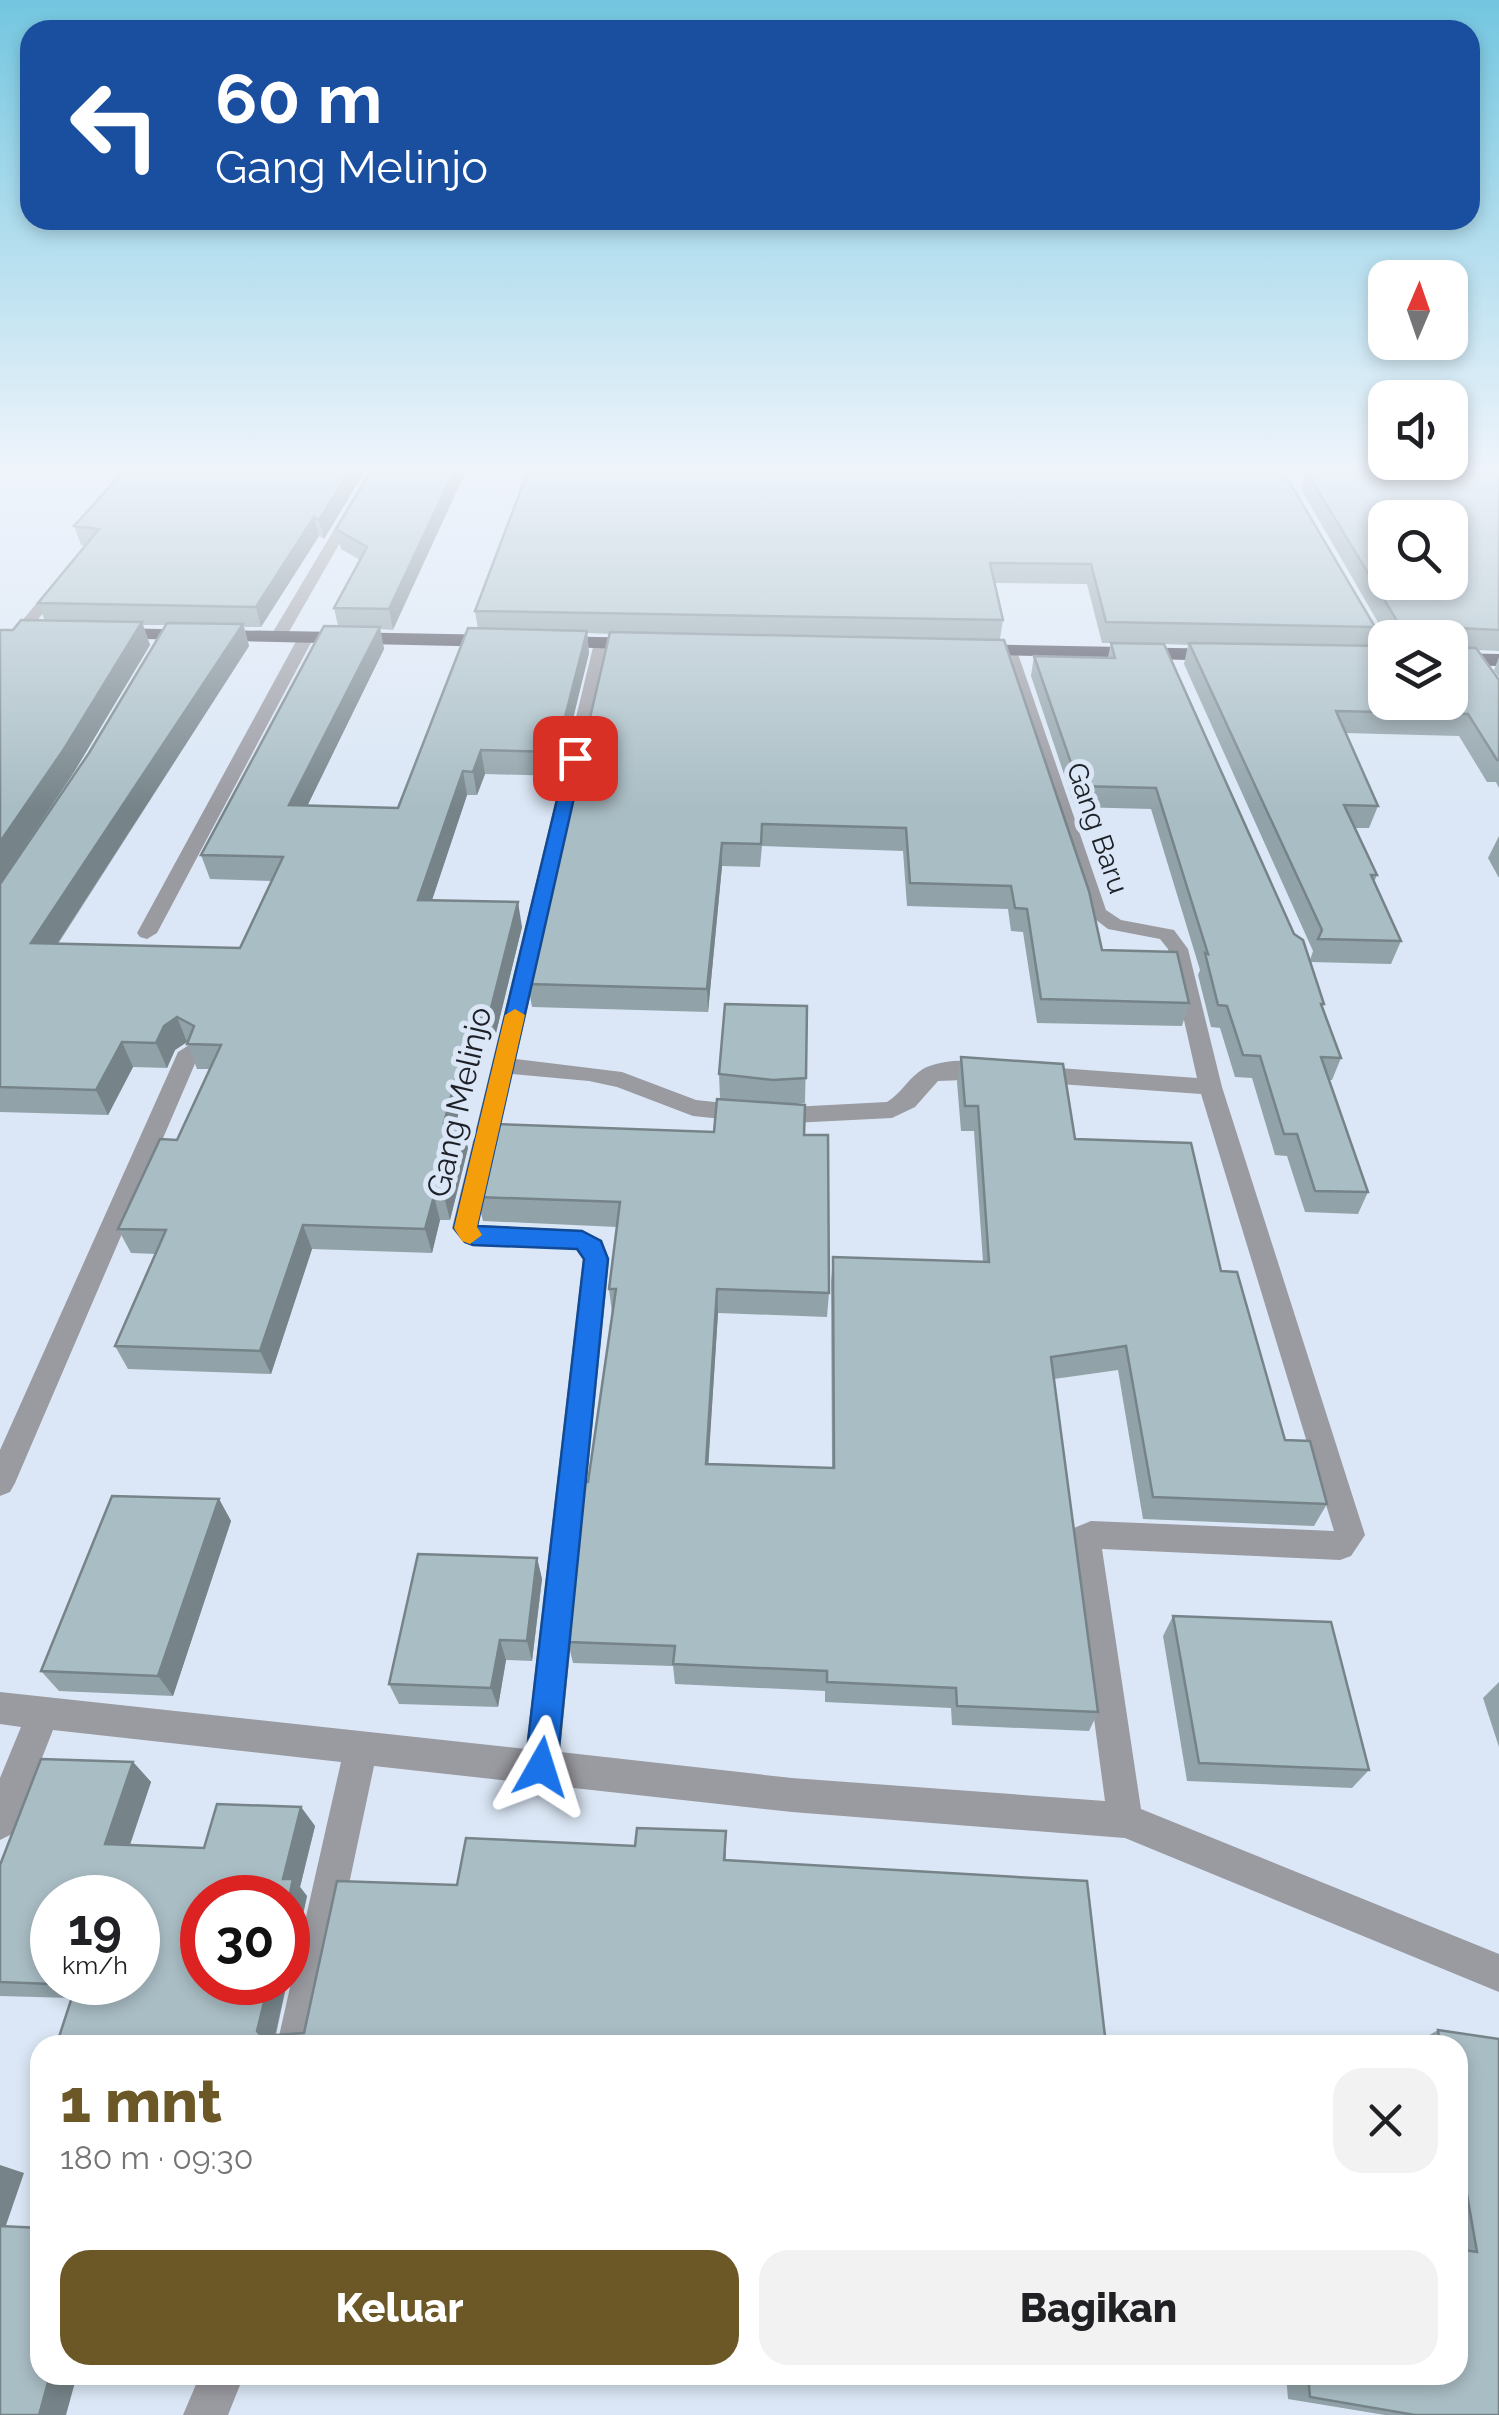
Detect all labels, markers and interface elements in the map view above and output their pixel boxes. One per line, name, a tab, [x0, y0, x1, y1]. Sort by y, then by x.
text: 60 m	[215, 57, 382, 139]
icon: left	[50, 60, 180, 190]
text: Gang Melinjo	[215, 141, 488, 194]
north arrow	[1368, 260, 1468, 360]
map controls	[1368, 260, 1468, 720]
button: sound	[1368, 380, 1468, 480]
button: search	[1368, 500, 1468, 600]
button: layers	[1368, 620, 1468, 720]
pin	[533, 716, 618, 801]
icon: arrive	[548, 731, 603, 786]
street label: Gang Baru	[1060, 758, 1135, 898]
street label: Gang Melinjo	[419, 1003, 498, 1201]
position arrow	[489, 1715, 593, 1819]
speed limit sign: 30	[180, 1875, 310, 2005]
text: 19	[68, 1898, 122, 1957]
text: km/h	[62, 1950, 128, 1980]
text: 1 mnt	[60, 2066, 222, 2136]
button: close	[1333, 2068, 1438, 2173]
text: 180 m · 09:30	[60, 2139, 253, 2176]
button: Keluar	[60, 2250, 739, 2365]
button: Bagikan	[759, 2250, 1438, 2365]

